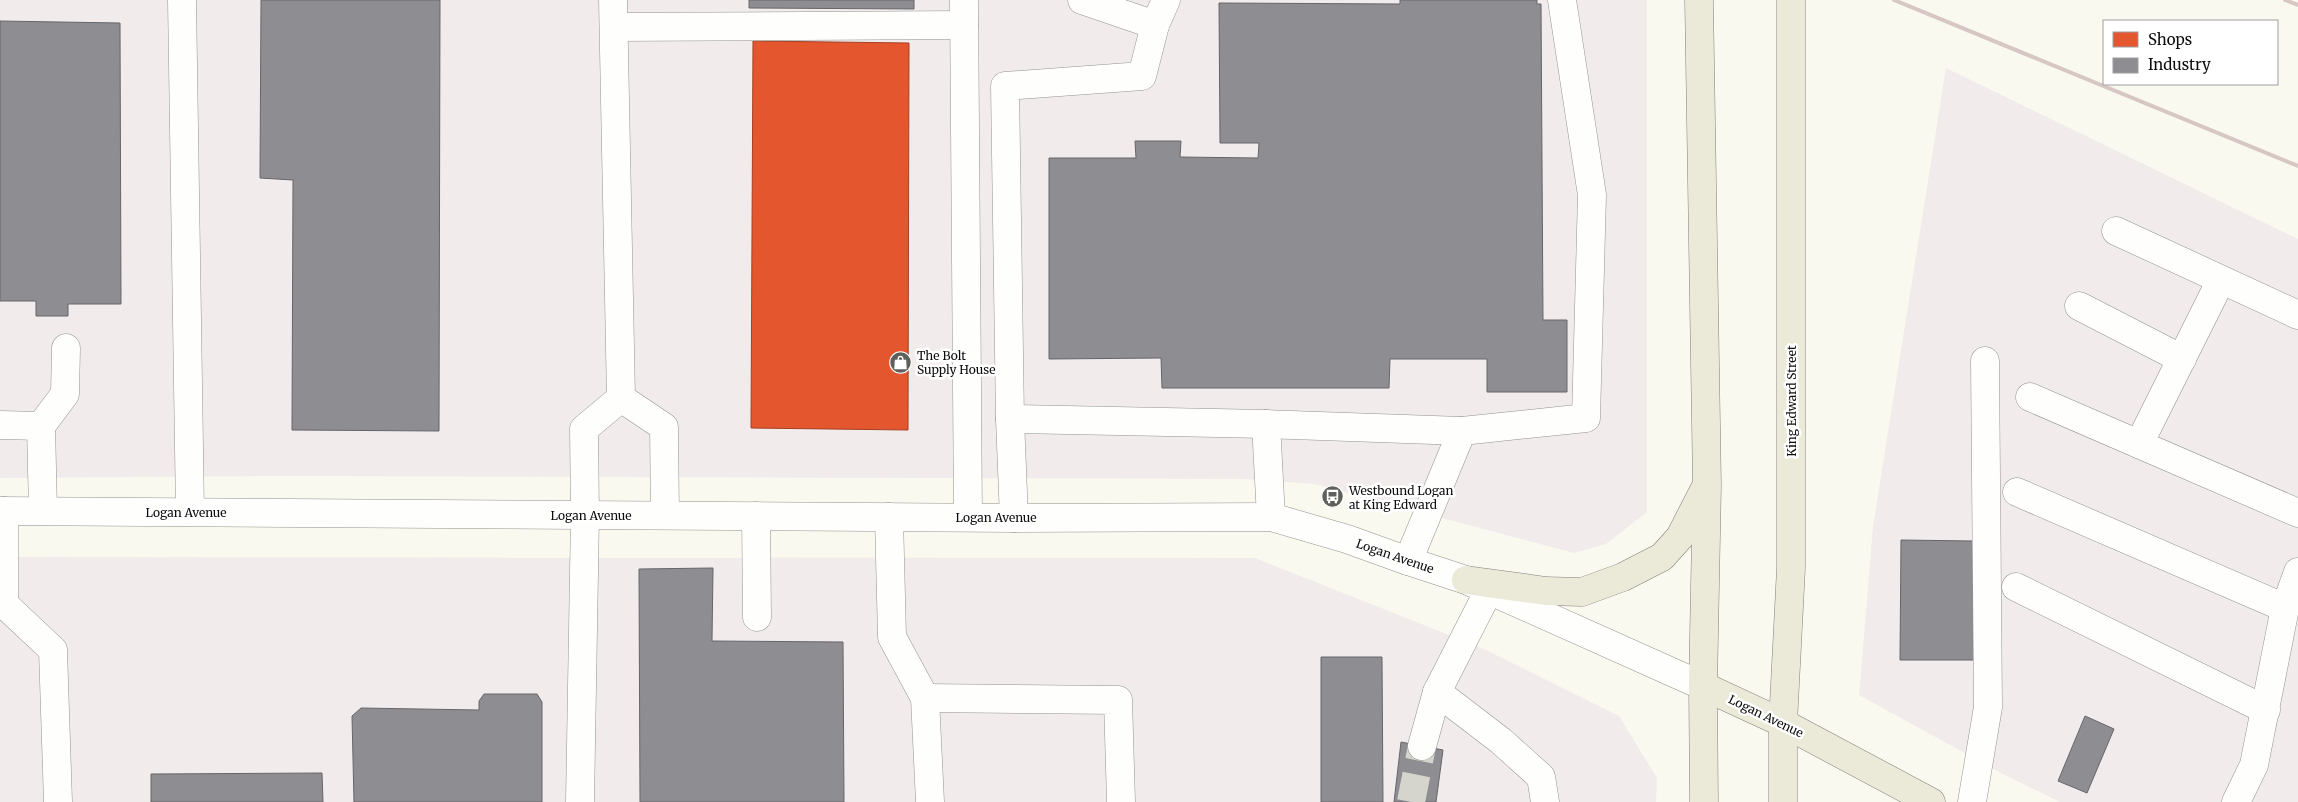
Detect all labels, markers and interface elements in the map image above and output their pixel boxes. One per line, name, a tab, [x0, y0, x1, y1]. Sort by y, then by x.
legend	[2103, 20, 2278, 85]
text: Shops	[2148, 30, 2192, 49]
text: Industry	[2148, 55, 2211, 74]
street label: King Edward Street	[1784, 345, 1799, 457]
place label: The Bolt Supply House	[917, 348, 995, 377]
shop icon: The Bolt Supply House	[889, 350, 913, 374]
place label: Westbound Logan at King Edward	[1348, 483, 1454, 512]
bus stop icon: Westbound Logan at King Edward	[1321, 485, 1345, 509]
street label: Logan Avenue	[145, 505, 227, 520]
street label: Logan Avenue	[550, 508, 632, 523]
street label: Logan Avenue	[955, 510, 1037, 525]
street label: Logan Avenue	[1354, 536, 1436, 576]
street label: Logan Avenue	[1726, 691, 1806, 741]

